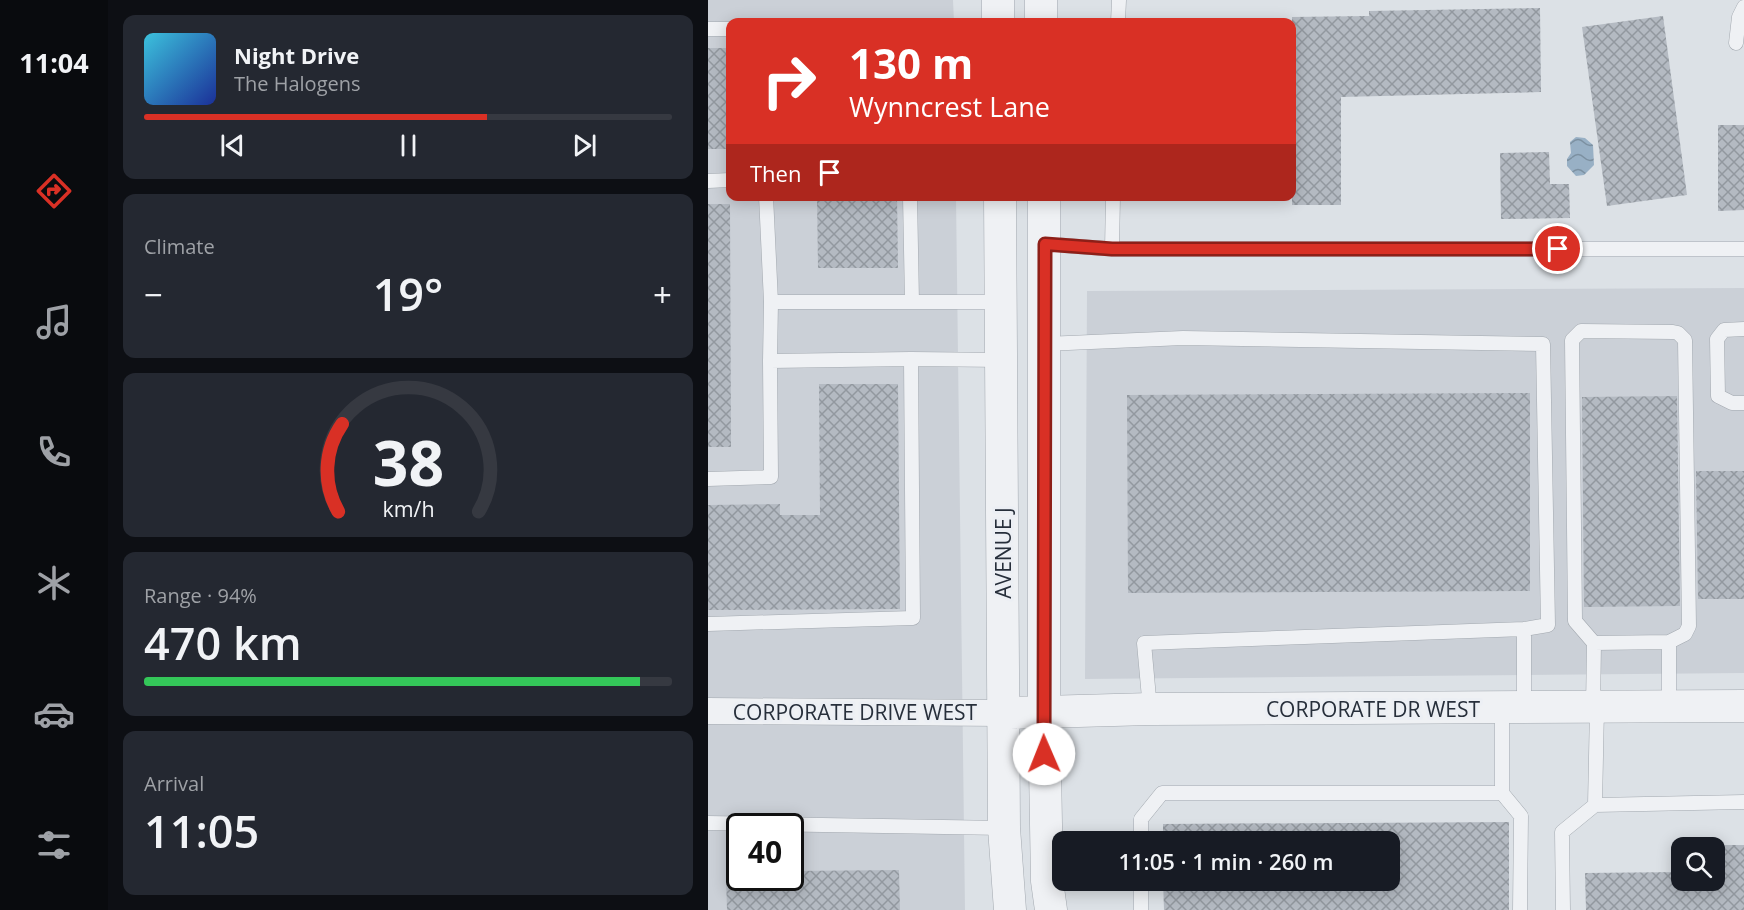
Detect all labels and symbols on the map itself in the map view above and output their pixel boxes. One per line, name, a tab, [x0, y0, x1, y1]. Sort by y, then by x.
pin	[1532, 223, 1583, 274]
street label: AVENUE J	[989, 507, 1017, 599]
street label: CORPORATE DR WEST	[1266, 695, 1481, 723]
street label: CORPORATE DRIVE WEST	[733, 698, 978, 726]
position arrow	[1012, 722, 1076, 786]
speed limit sign: 40	[726, 813, 804, 891]

